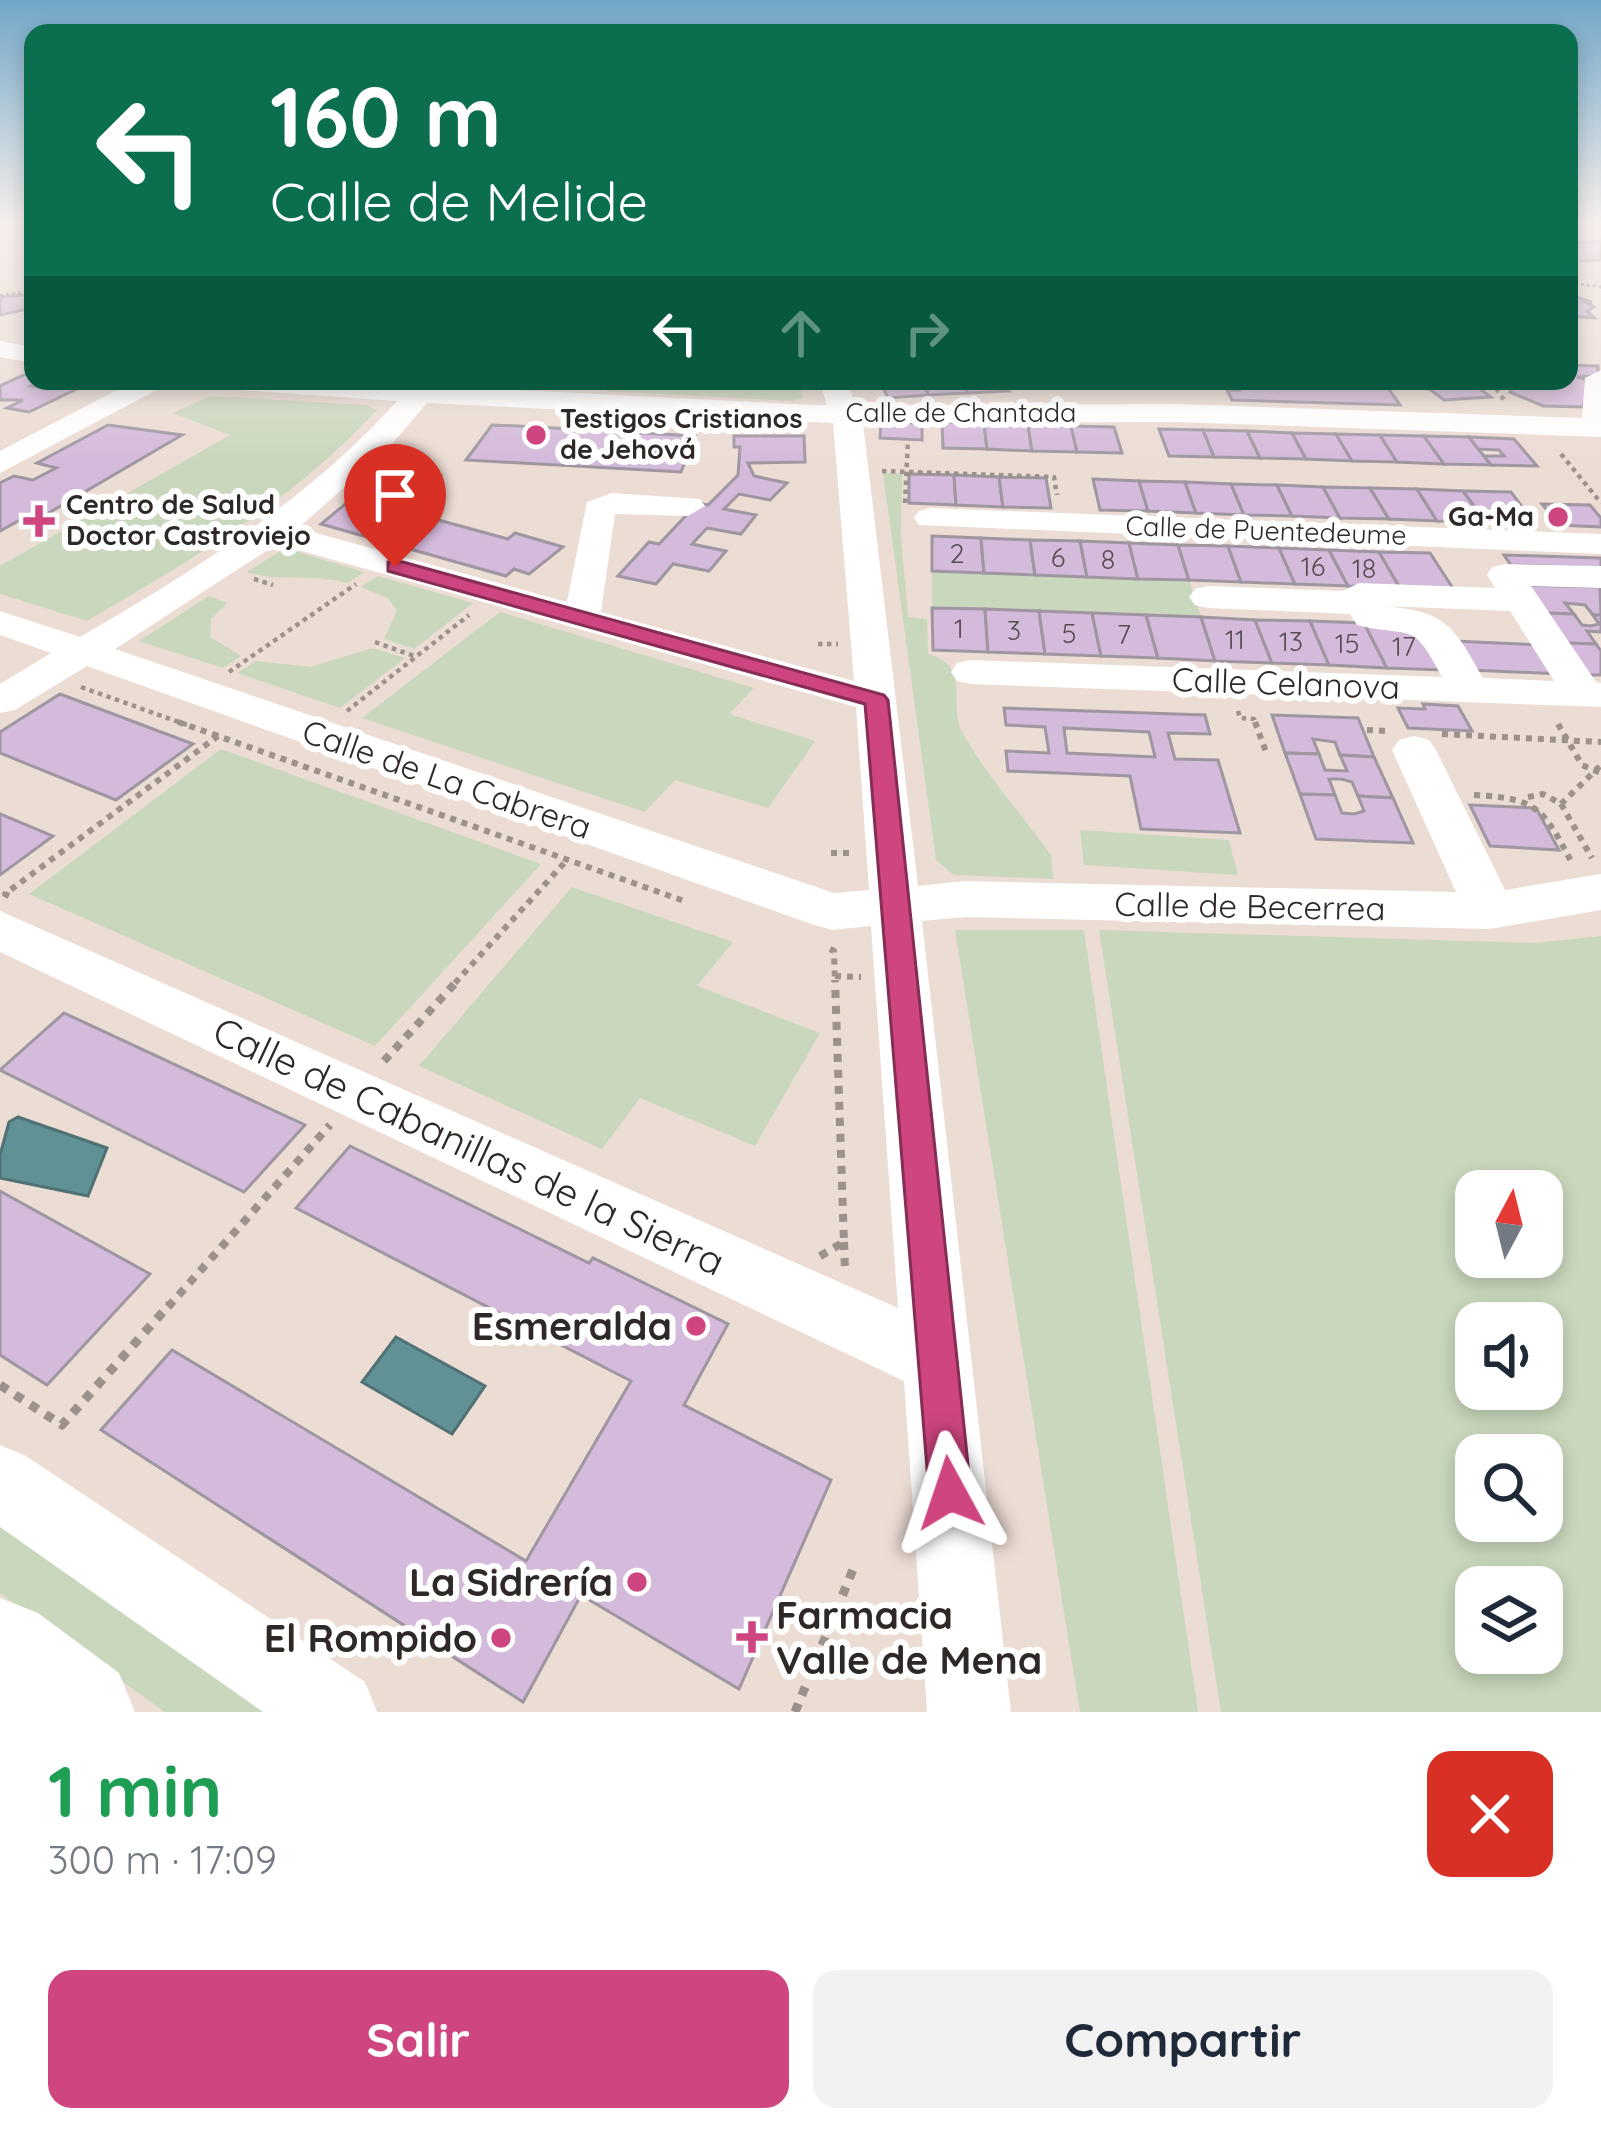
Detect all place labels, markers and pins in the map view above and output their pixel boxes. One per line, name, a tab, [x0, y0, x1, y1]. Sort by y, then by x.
place label: Testigos Cristianos de Jehová	[560, 401, 803, 466]
marker: Testigos Cristianos de Jehová	[523, 422, 549, 448]
pin	[344, 444, 446, 567]
place label: Centro de Salud Doctor Castroviejo	[66, 487, 311, 552]
place label: Ga-Ma	[1448, 499, 1534, 533]
marker: Ga-Ma	[1545, 504, 1571, 530]
marker: Centro de Salud Doctor Castroviejo	[23, 505, 55, 537]
place label: Esmeralda	[472, 1301, 672, 1350]
marker: Esmeralda	[683, 1313, 709, 1339]
place label: La Sidrería	[409, 1557, 613, 1606]
marker: La Sidrería	[624, 1569, 650, 1595]
place label: Farmacia Valle de Mena	[776, 1590, 1042, 1684]
place label: El Rompido	[264, 1613, 477, 1662]
marker: Farmacia Valle de Mena	[739, 1624, 765, 1650]
marker: El Rompido	[488, 1625, 514, 1651]

